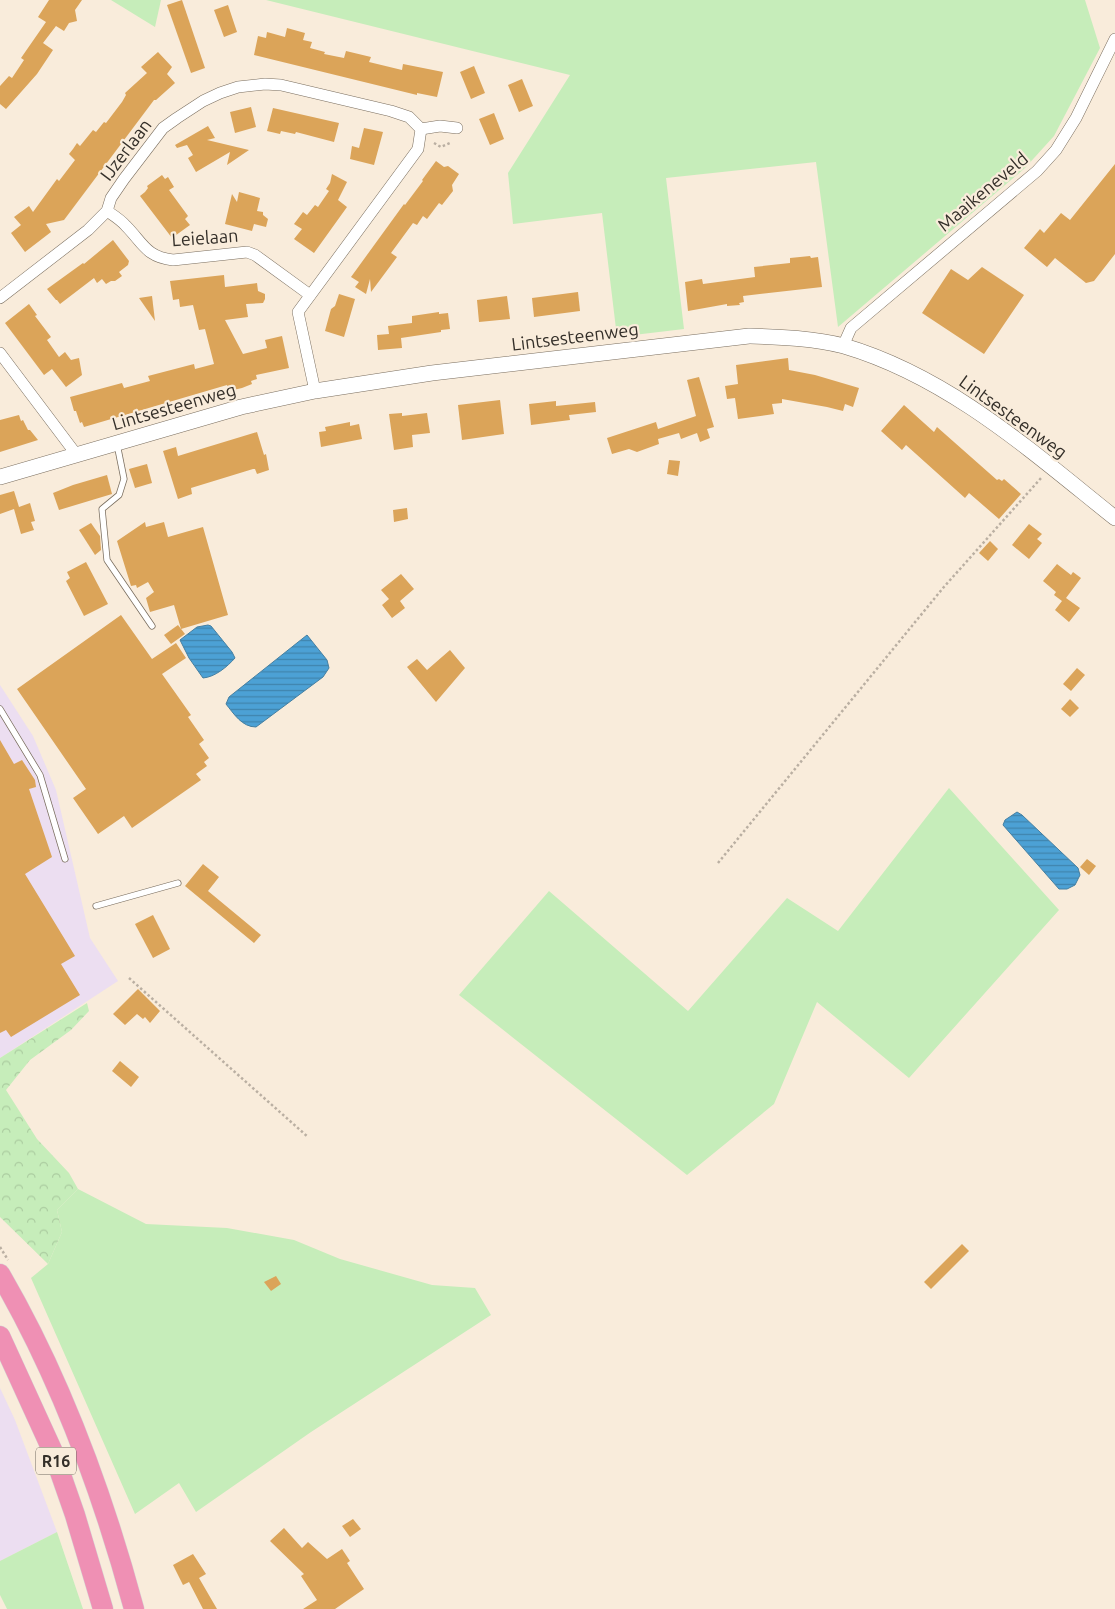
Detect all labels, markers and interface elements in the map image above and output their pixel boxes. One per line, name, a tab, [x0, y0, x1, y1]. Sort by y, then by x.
street label: IJzerlaan	[96, 115, 155, 184]
street label: Maaikeneveld	[933, 148, 1031, 235]
street label: Leielaan	[171, 225, 239, 249]
street label: Lintsesteenweg	[510, 318, 640, 354]
street label: Lintsesteenweg	[956, 371, 1071, 462]
street label: Lintsesteenweg	[110, 379, 238, 433]
road number: R16	[36, 1448, 76, 1474]

